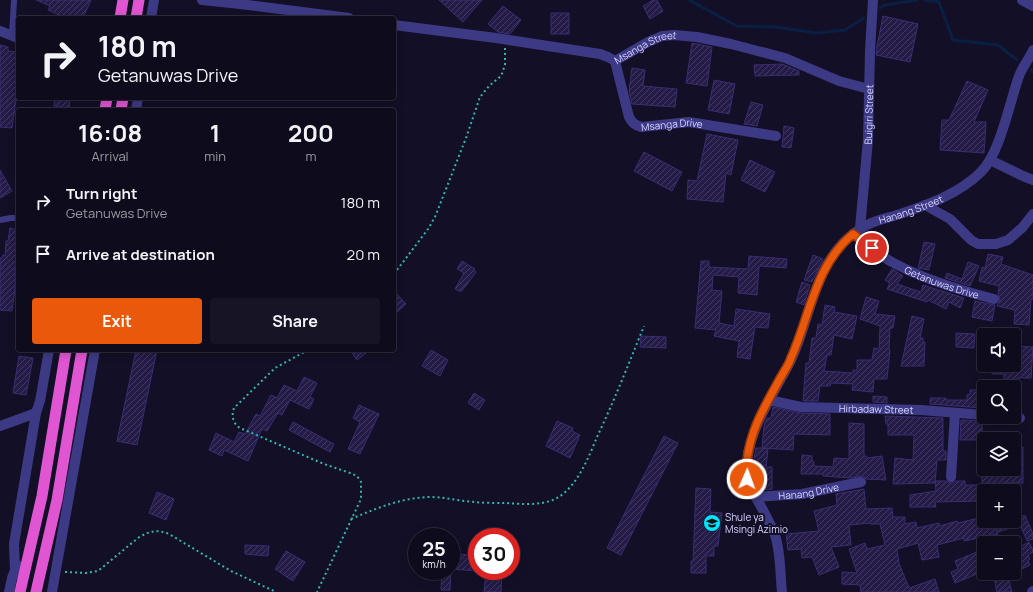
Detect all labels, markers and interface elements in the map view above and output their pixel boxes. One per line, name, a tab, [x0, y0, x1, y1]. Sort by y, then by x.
text: 180 m	[98, 27, 177, 65]
street label: Msanga Street	[611, 28, 677, 67]
icon: right	[32, 32, 84, 84]
text: Getanuwas Drive	[98, 63, 238, 87]
street label: Buigiri Street	[861, 84, 876, 145]
street label: Msanga Drive	[640, 115, 704, 134]
text: 16:08	[78, 116, 142, 149]
text: 1	[210, 116, 220, 149]
text: 200	[288, 116, 334, 149]
text: Arrival	[92, 147, 129, 165]
text: min	[204, 147, 226, 165]
text: m	[305, 147, 316, 165]
text: Turn right	[66, 183, 137, 204]
icon: right	[32, 191, 54, 213]
text: 180 m	[341, 192, 380, 213]
street label: Hanang Street	[877, 192, 945, 227]
text: Getanuwas Drive	[66, 204, 167, 222]
pin	[855, 231, 889, 265]
icon: arrive	[861, 237, 883, 259]
icon: arrive	[32, 243, 54, 265]
text: Arrive at destination	[66, 244, 215, 265]
text: 20 m	[347, 244, 380, 265]
street label: Getanuwas Drive	[902, 263, 981, 302]
button: Exit	[32, 298, 202, 344]
button: Share	[210, 298, 380, 344]
map controls	[977, 328, 1021, 580]
button: sound	[977, 328, 1021, 372]
button: search	[977, 380, 1021, 424]
street label: Hirbadaw Street	[839, 401, 914, 417]
button: layers	[977, 432, 1021, 476]
position arrow	[726, 458, 768, 500]
street label: Hanang Drive	[778, 480, 840, 503]
button: +	[977, 484, 1021, 528]
place label: Shule ya Msingi Azimio	[725, 510, 788, 536]
school or university icon: Shule ya Msingi Azimio	[702, 513, 722, 533]
speed limit sign: 30	[468, 528, 520, 580]
text: 25	[422, 535, 446, 562]
button: −	[977, 536, 1021, 580]
text: km/h	[422, 557, 446, 571]

